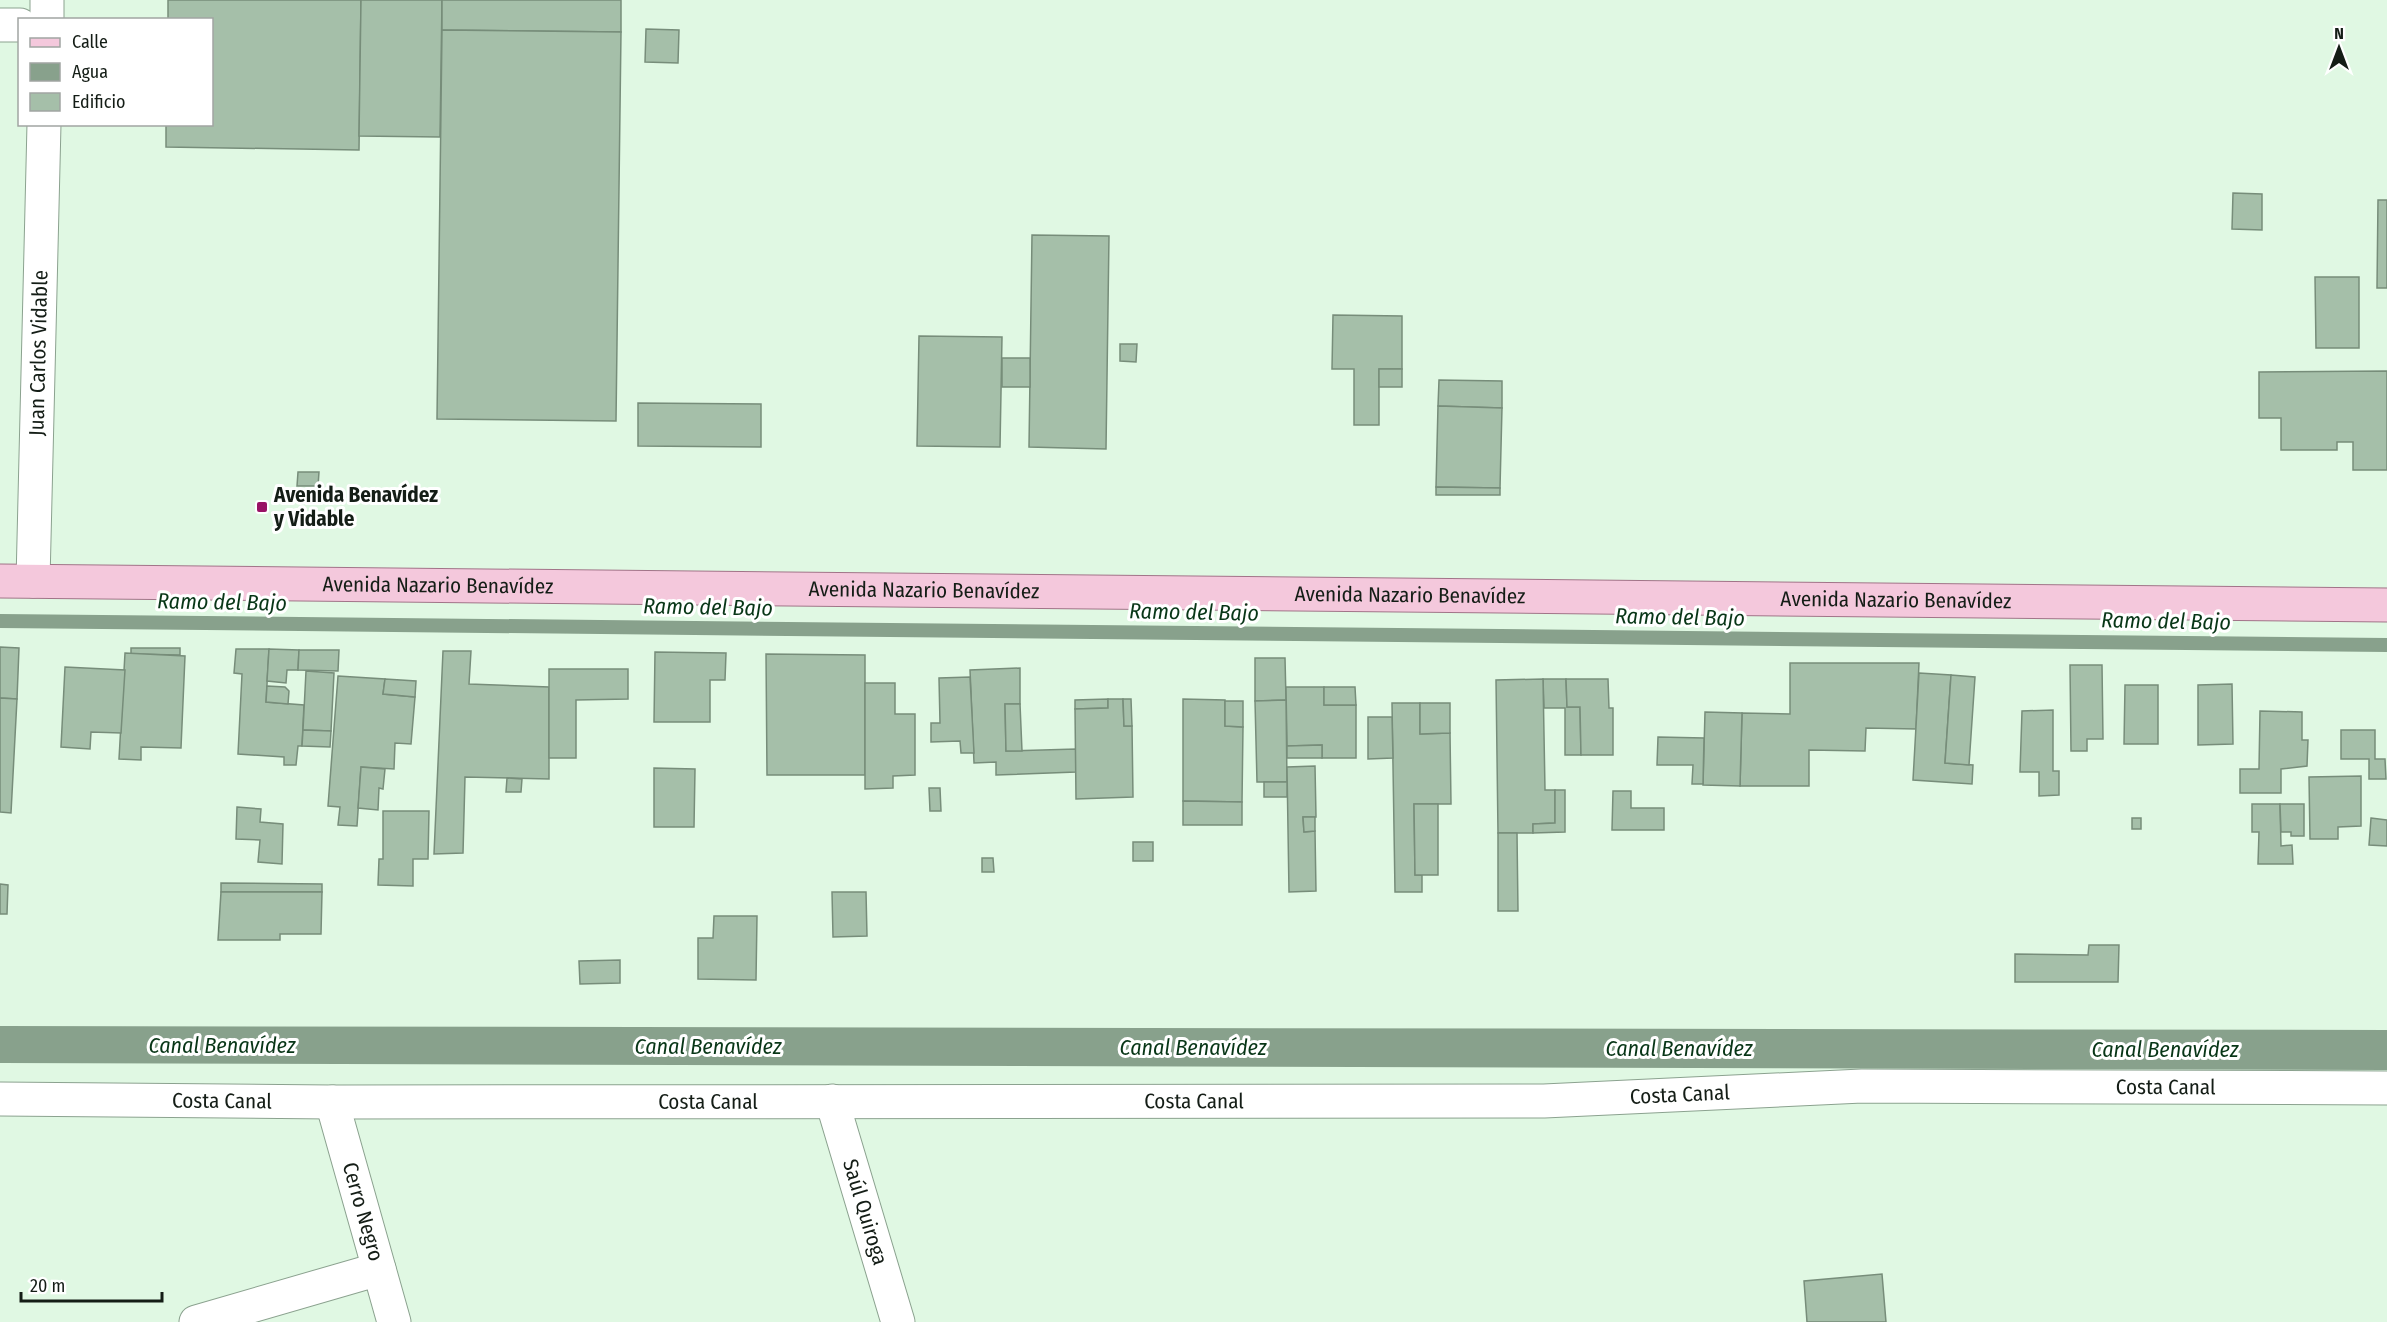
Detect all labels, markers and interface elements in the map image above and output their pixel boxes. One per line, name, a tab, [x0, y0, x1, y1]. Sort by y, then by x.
legend	[18, 18, 213, 126]
north arrow	[2309, 18, 2369, 78]
text: N	[2334, 24, 2344, 43]
text: Calle	[72, 31, 108, 53]
text: Agua	[72, 61, 108, 83]
text: Edificio	[72, 91, 125, 113]
street label: Juan Carlos Vidable	[23, 270, 53, 436]
place label: Avenida Benavídez y Vidable	[273, 482, 438, 532]
marker: Avenida Benavídez y Vidable	[255, 500, 269, 514]
street label: Avenida Nazario Benavídez	[322, 571, 554, 600]
street label: Avenida Nazario Benavídez	[808, 576, 1040, 604]
street label: Avenida Nazario Benavídez	[1294, 581, 1526, 609]
street label: Avenida Nazario Benavídez	[1780, 586, 2012, 614]
water label: Ramo del Bajo	[157, 587, 287, 617]
water label: Ramo del Bajo	[643, 592, 773, 622]
water label: Ramo del Bajo	[1129, 597, 1259, 627]
water label: Ramo del Bajo	[1615, 602, 1745, 632]
water label: Ramo del Bajo	[2101, 606, 2231, 636]
water label: Canal Benavídez	[148, 1032, 296, 1059]
water label: Canal Benavídez	[634, 1033, 782, 1060]
water label: Canal Benavídez	[1119, 1034, 1267, 1061]
water label: Canal Benavídez	[1605, 1035, 1753, 1062]
water label: Canal Benavídez	[2091, 1036, 2239, 1063]
street label: Costa Canal	[2116, 1074, 2216, 1100]
street label: Costa Canal	[1629, 1079, 1731, 1110]
street label: Costa Canal	[172, 1088, 272, 1114]
street label: Costa Canal	[1144, 1088, 1244, 1114]
street label: Costa Canal	[658, 1089, 758, 1115]
street label: Saúl Quiroga	[837, 1156, 893, 1268]
street label: Cerro Negro	[337, 1159, 389, 1264]
scale bar	[21, 1265, 162, 1303]
text: 20 m	[30, 1275, 65, 1297]

